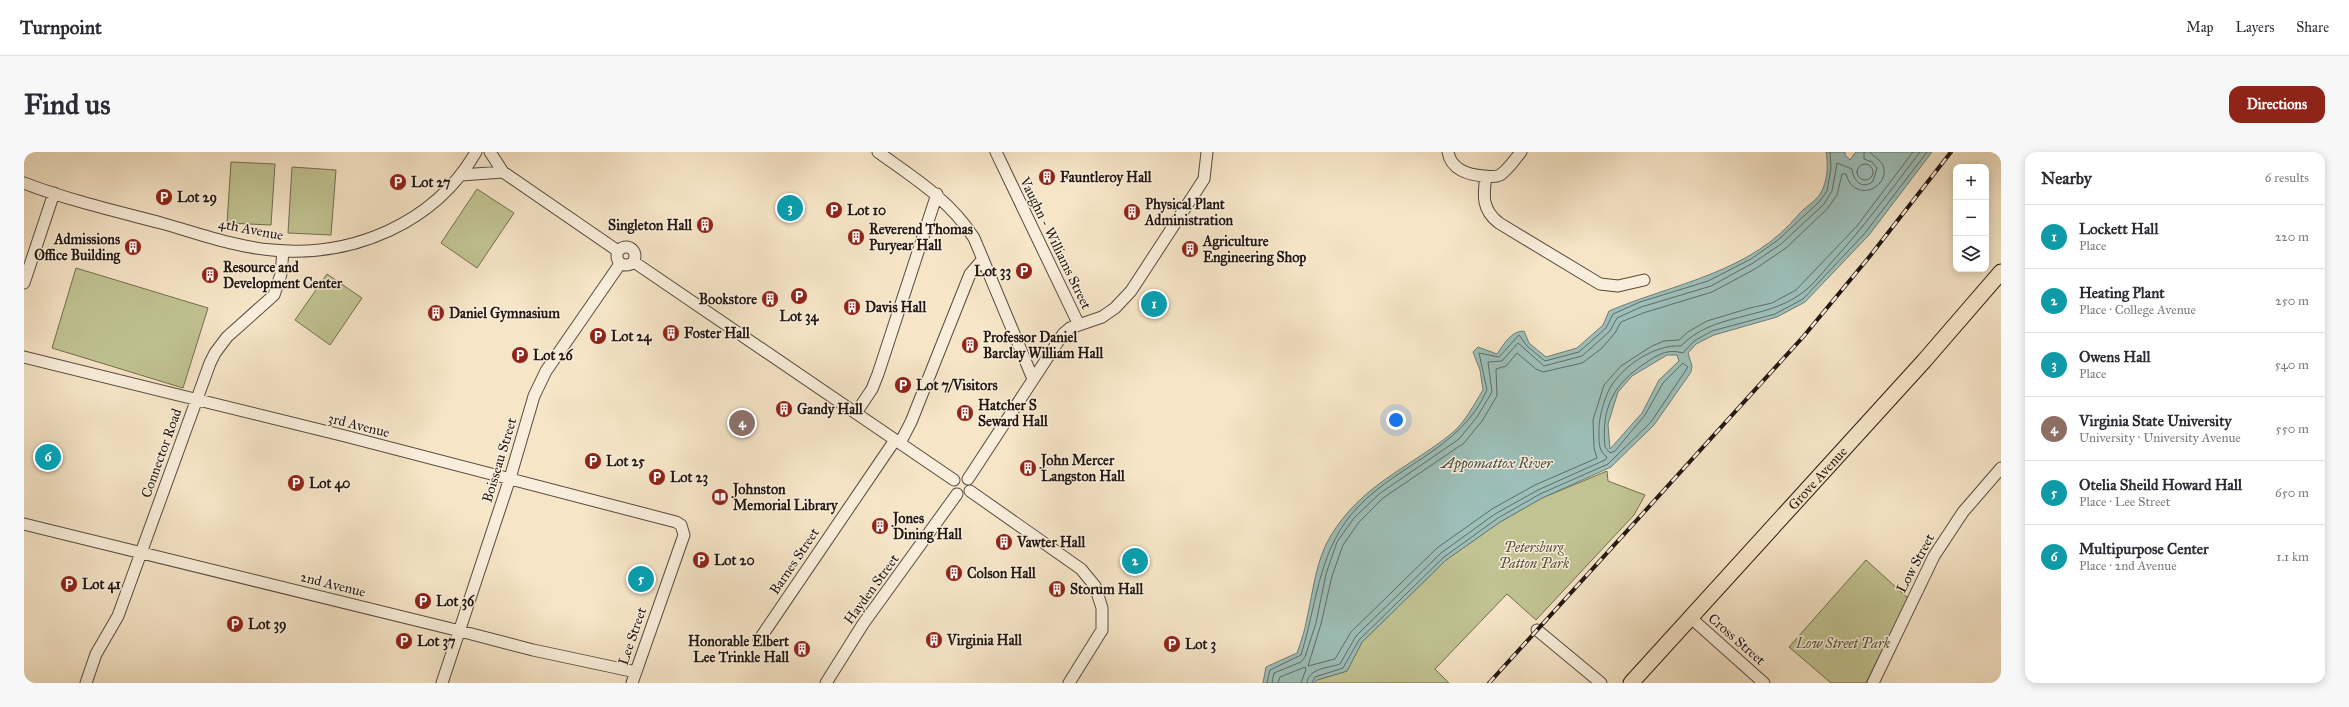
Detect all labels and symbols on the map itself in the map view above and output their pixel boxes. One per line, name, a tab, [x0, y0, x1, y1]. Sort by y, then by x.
building icon: Fauntleroy Hall	[1037, 167, 1057, 187]
place label: Fauntleroy Hall	[1060, 169, 1153, 187]
parking icon: Lot 27	[388, 172, 408, 192]
place label: Lot 27	[411, 174, 451, 191]
street label: Vaughn - Williams Street	[1016, 174, 1095, 312]
parking icon: Lot 29	[154, 187, 174, 207]
place label: Lot 29	[177, 189, 217, 207]
pin: 3	[777, 193, 803, 223]
place label: Physical Plant Administration	[1144, 196, 1234, 229]
parking icon: Lot 10	[824, 200, 844, 220]
place label: Lot 10	[847, 202, 886, 219]
building icon: Physical Plant Administration	[1122, 202, 1142, 222]
street label: 4th Avenue	[217, 215, 285, 244]
building icon: Singleton Hall	[695, 215, 715, 235]
place label: Singleton Hall	[608, 217, 693, 235]
place label: Reverend Thomas Puryear Hall	[869, 221, 973, 255]
building icon: Reverend Thomas Puryear Hall	[846, 227, 866, 247]
place label: Admissions Office Building	[34, 231, 120, 265]
place label: Agriculture Engineering Shop	[1202, 233, 1306, 267]
building icon: Admissions Office Building	[123, 237, 143, 257]
building icon: Agriculture Engineering Shop	[1180, 239, 1200, 259]
place label: Resource and Development Center	[223, 259, 343, 293]
parking icon: Lot 33	[1014, 261, 1034, 281]
place label: Lot 33	[974, 263, 1011, 281]
building icon: Resource and Development Center	[200, 265, 220, 285]
parking icon: Lot 34	[789, 286, 809, 306]
building icon: Bookstore	[760, 289, 780, 309]
pin: 1	[1141, 289, 1167, 319]
place label: Bookstore	[699, 291, 757, 308]
building icon: Davis Hall	[842, 297, 862, 317]
place label: Davis Hall	[865, 299, 927, 316]
building icon: Daniel Gymnasium	[426, 303, 446, 323]
place label: Daniel Gymnasium	[449, 305, 560, 323]
place label: Lot 34	[780, 308, 820, 326]
building icon: Foster Hall	[661, 323, 681, 343]
place label: Foster Hall	[684, 325, 751, 342]
parking icon: Lot 24	[588, 326, 608, 346]
place label: Lot 24	[611, 328, 652, 346]
place label: Professor Daniel Barclay William Hall	[983, 329, 1104, 363]
building icon: Professor Daniel Barclay William Hall	[960, 335, 980, 355]
parking icon: Lot 26	[510, 345, 530, 365]
place label: Lot 26	[533, 347, 573, 364]
parking icon: Lot 7/Visitors	[893, 375, 913, 395]
place label: Lot 7/Visitors	[916, 377, 998, 394]
place label: Hatcher S Seward Hall	[978, 397, 1049, 430]
building icon: Gandy Hall	[774, 399, 794, 419]
place label: Gandy Hall	[797, 401, 864, 419]
building icon: Hatcher S Seward Hall	[955, 403, 975, 423]
street label: Connector Road	[137, 406, 185, 500]
pin: 4	[729, 408, 755, 438]
street label: 3rd Avenue	[326, 410, 392, 441]
your location	[1386, 410, 1406, 430]
street label: Boisseau Street	[479, 416, 520, 504]
pin: 6	[35, 442, 61, 472]
street label: Grove Avenue	[1785, 443, 1851, 514]
parking icon: Lot 25	[583, 451, 603, 471]
place label: John Mercer Langston Hall	[1039, 452, 1126, 486]
place label: Lot 25	[606, 453, 645, 470]
water label: Appomattox River	[1440, 454, 1553, 473]
building icon: John Mercer Langston Hall	[1018, 458, 1038, 478]
parking icon: Lot 23	[647, 467, 667, 487]
place label: Lot 23	[670, 469, 708, 487]
parking icon: Lot 40	[286, 473, 306, 493]
place label: Lot 40	[309, 475, 350, 493]
place label: Johnston Memorial Library	[731, 481, 839, 515]
library icon: Johnston Memorial Library	[710, 487, 730, 507]
place label: Jones Dining Hall	[891, 510, 963, 544]
building icon: Jones Dining Hall	[870, 516, 890, 536]
street label: Barnes Street	[766, 525, 823, 598]
street label: Low Street	[1893, 531, 1938, 596]
building icon: Vawter Hall	[994, 532, 1014, 552]
place label: Vawter Hall	[1016, 534, 1087, 551]
park label: Petersburg Patton Park	[1499, 539, 1570, 572]
pin: 2	[1122, 546, 1148, 576]
parking icon: Lot 20	[691, 550, 711, 570]
street label: Hayden Street	[840, 551, 903, 628]
place label: Lot 20	[714, 552, 755, 569]
building icon: Colson Hall	[944, 563, 964, 583]
pin: 5	[628, 564, 654, 594]
place label: Colson Hall	[967, 565, 1037, 582]
street label: 2nd Avenue	[299, 568, 367, 601]
parking icon: Lot 41	[59, 574, 79, 594]
place label: Lot 41	[82, 576, 121, 594]
building icon: Storum Hall	[1047, 579, 1067, 599]
place label: Storum Hall	[1070, 581, 1145, 598]
parking icon: Lot 36	[413, 591, 433, 611]
place label: Lot 36	[436, 593, 475, 611]
street label: Lee Street	[615, 605, 650, 667]
street label: Cross Street	[1705, 610, 1769, 669]
parking icon: Lot 39	[225, 614, 245, 634]
place label: Lot 39	[248, 616, 287, 634]
building icon: Virginia Hall	[924, 630, 944, 650]
parking icon: Lot 37	[394, 631, 414, 651]
place label: Virginia Hall	[946, 632, 1023, 650]
place label: Lot 37	[417, 633, 456, 651]
place label: Honorable Elbert Lee Trinkle Hall	[688, 633, 790, 666]
parking icon: Lot 3	[1162, 634, 1182, 654]
park label: Low Street Park	[1795, 635, 1891, 652]
place label: Lot 3	[1185, 636, 1216, 654]
building icon: Honorable Elbert Lee Trinkle Hall	[792, 639, 812, 659]

